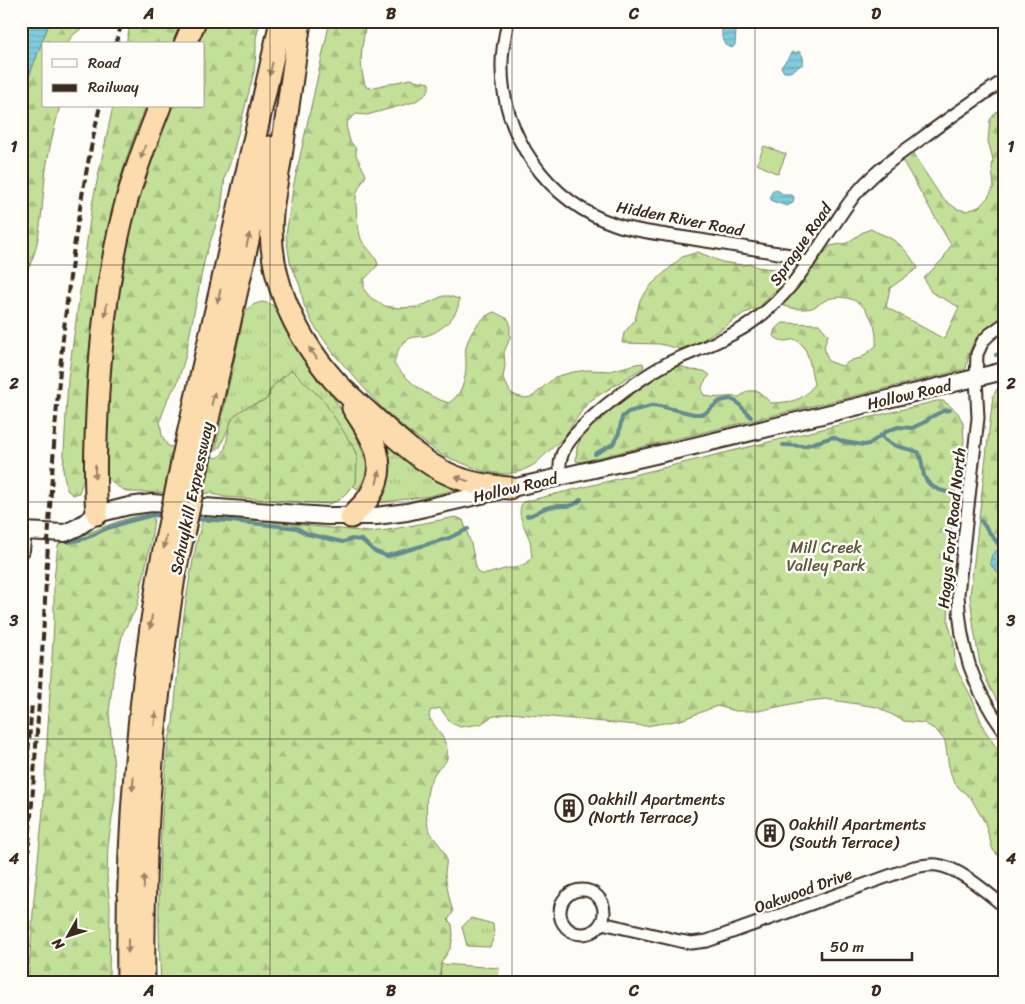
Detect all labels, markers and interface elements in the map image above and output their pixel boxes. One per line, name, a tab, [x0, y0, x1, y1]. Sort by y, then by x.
text: A	[143, 0, 154, 28]
text: B	[386, 0, 397, 28]
text: C	[628, 0, 640, 28]
text: D	[871, 0, 881, 28]
legend	[42, 42, 205, 108]
text: Road	[88, 50, 121, 76]
one-way arrow	[267, 61, 275, 76]
text: Railway	[88, 74, 139, 100]
text: 1	[11, 132, 18, 161]
text: 1	[1008, 132, 1015, 161]
one-way arrow	[139, 145, 147, 160]
street label: Hidden River Road	[614, 192, 747, 245]
street label: Sprague Road	[761, 195, 841, 292]
one-way arrow	[244, 233, 252, 248]
one-way arrow	[215, 288, 223, 303]
one-way arrow	[102, 302, 110, 318]
one-way arrow	[308, 346, 318, 360]
text: 2	[8, 369, 19, 398]
text: 2	[1005, 369, 1016, 398]
street label: Hollow Road	[864, 370, 956, 418]
one-way arrow	[209, 391, 217, 406]
street label: Schuylkill Expressway	[161, 418, 222, 577]
street label: Hagys Ford Road North	[929, 446, 974, 610]
street label: Hollow Road	[470, 463, 562, 511]
one-way arrow	[91, 464, 99, 480]
one-way arrow	[374, 469, 382, 485]
one-way arrow	[454, 475, 469, 482]
park label: Mill Creek Valley Park	[787, 533, 866, 580]
one-way arrow	[161, 535, 169, 550]
text: 3	[9, 606, 19, 635]
text: 3	[1006, 606, 1016, 635]
one-way arrow	[147, 615, 155, 631]
one-way arrow	[151, 711, 159, 727]
one-way arrow	[129, 776, 137, 792]
place label: Oakhill Apartments (North Terrace)	[588, 785, 726, 832]
building icon: Oakhill Apartments (North Terrace)	[554, 793, 584, 823]
place label: Oakhill Apartments (South Terrace)	[789, 810, 927, 857]
building icon: Oakhill Apartments (South Terrace)	[755, 818, 785, 848]
text: 4	[8, 844, 19, 873]
text: 4	[1005, 844, 1016, 873]
street label: Oakwood Drive	[750, 859, 856, 922]
one-way arrow	[141, 873, 149, 889]
north arrow	[42, 912, 92, 962]
scale bar	[822, 929, 912, 961]
text: N	[45, 932, 72, 956]
text: 50 m	[830, 934, 865, 960]
one-way arrow	[124, 938, 132, 954]
text: A	[143, 976, 154, 1004]
text: B	[386, 976, 397, 1004]
text: C	[628, 976, 640, 1004]
text: D	[871, 976, 881, 1004]

